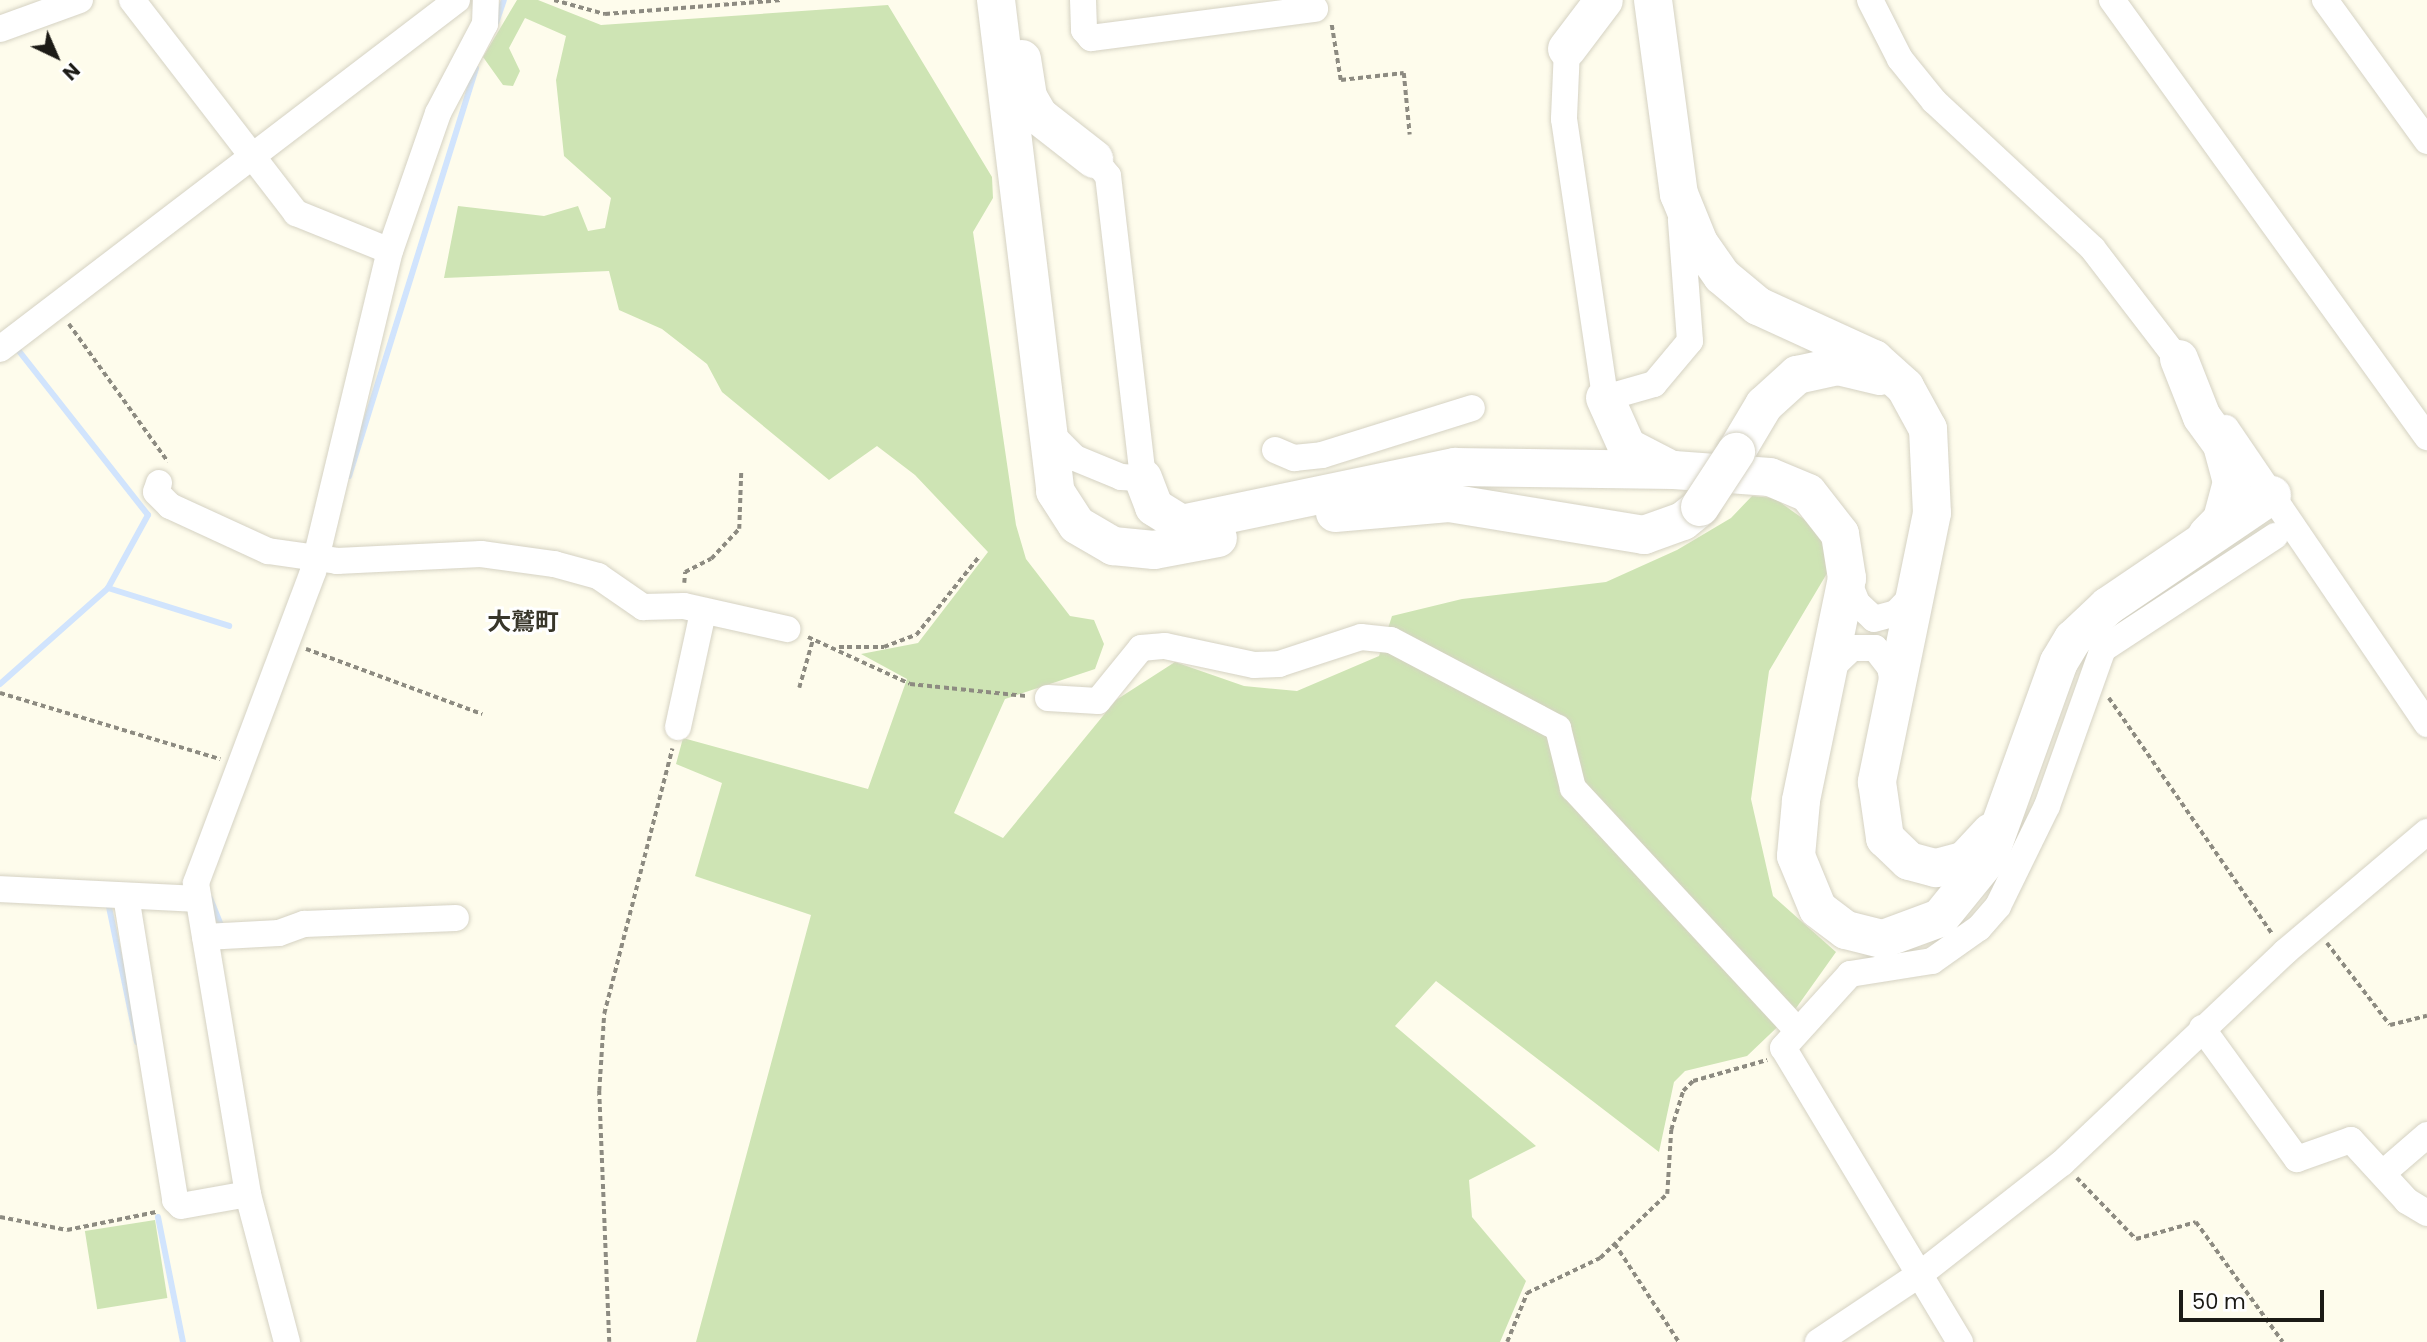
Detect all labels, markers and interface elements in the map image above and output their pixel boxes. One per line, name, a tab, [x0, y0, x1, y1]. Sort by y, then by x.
north arrow	[21, 21, 91, 91]
text: N	[56, 57, 85, 86]
district label: 大鷲町	[487, 608, 559, 636]
scale bar	[2182, 1276, 2327, 1320]
text: 50 m	[2192, 1287, 2246, 1316]

